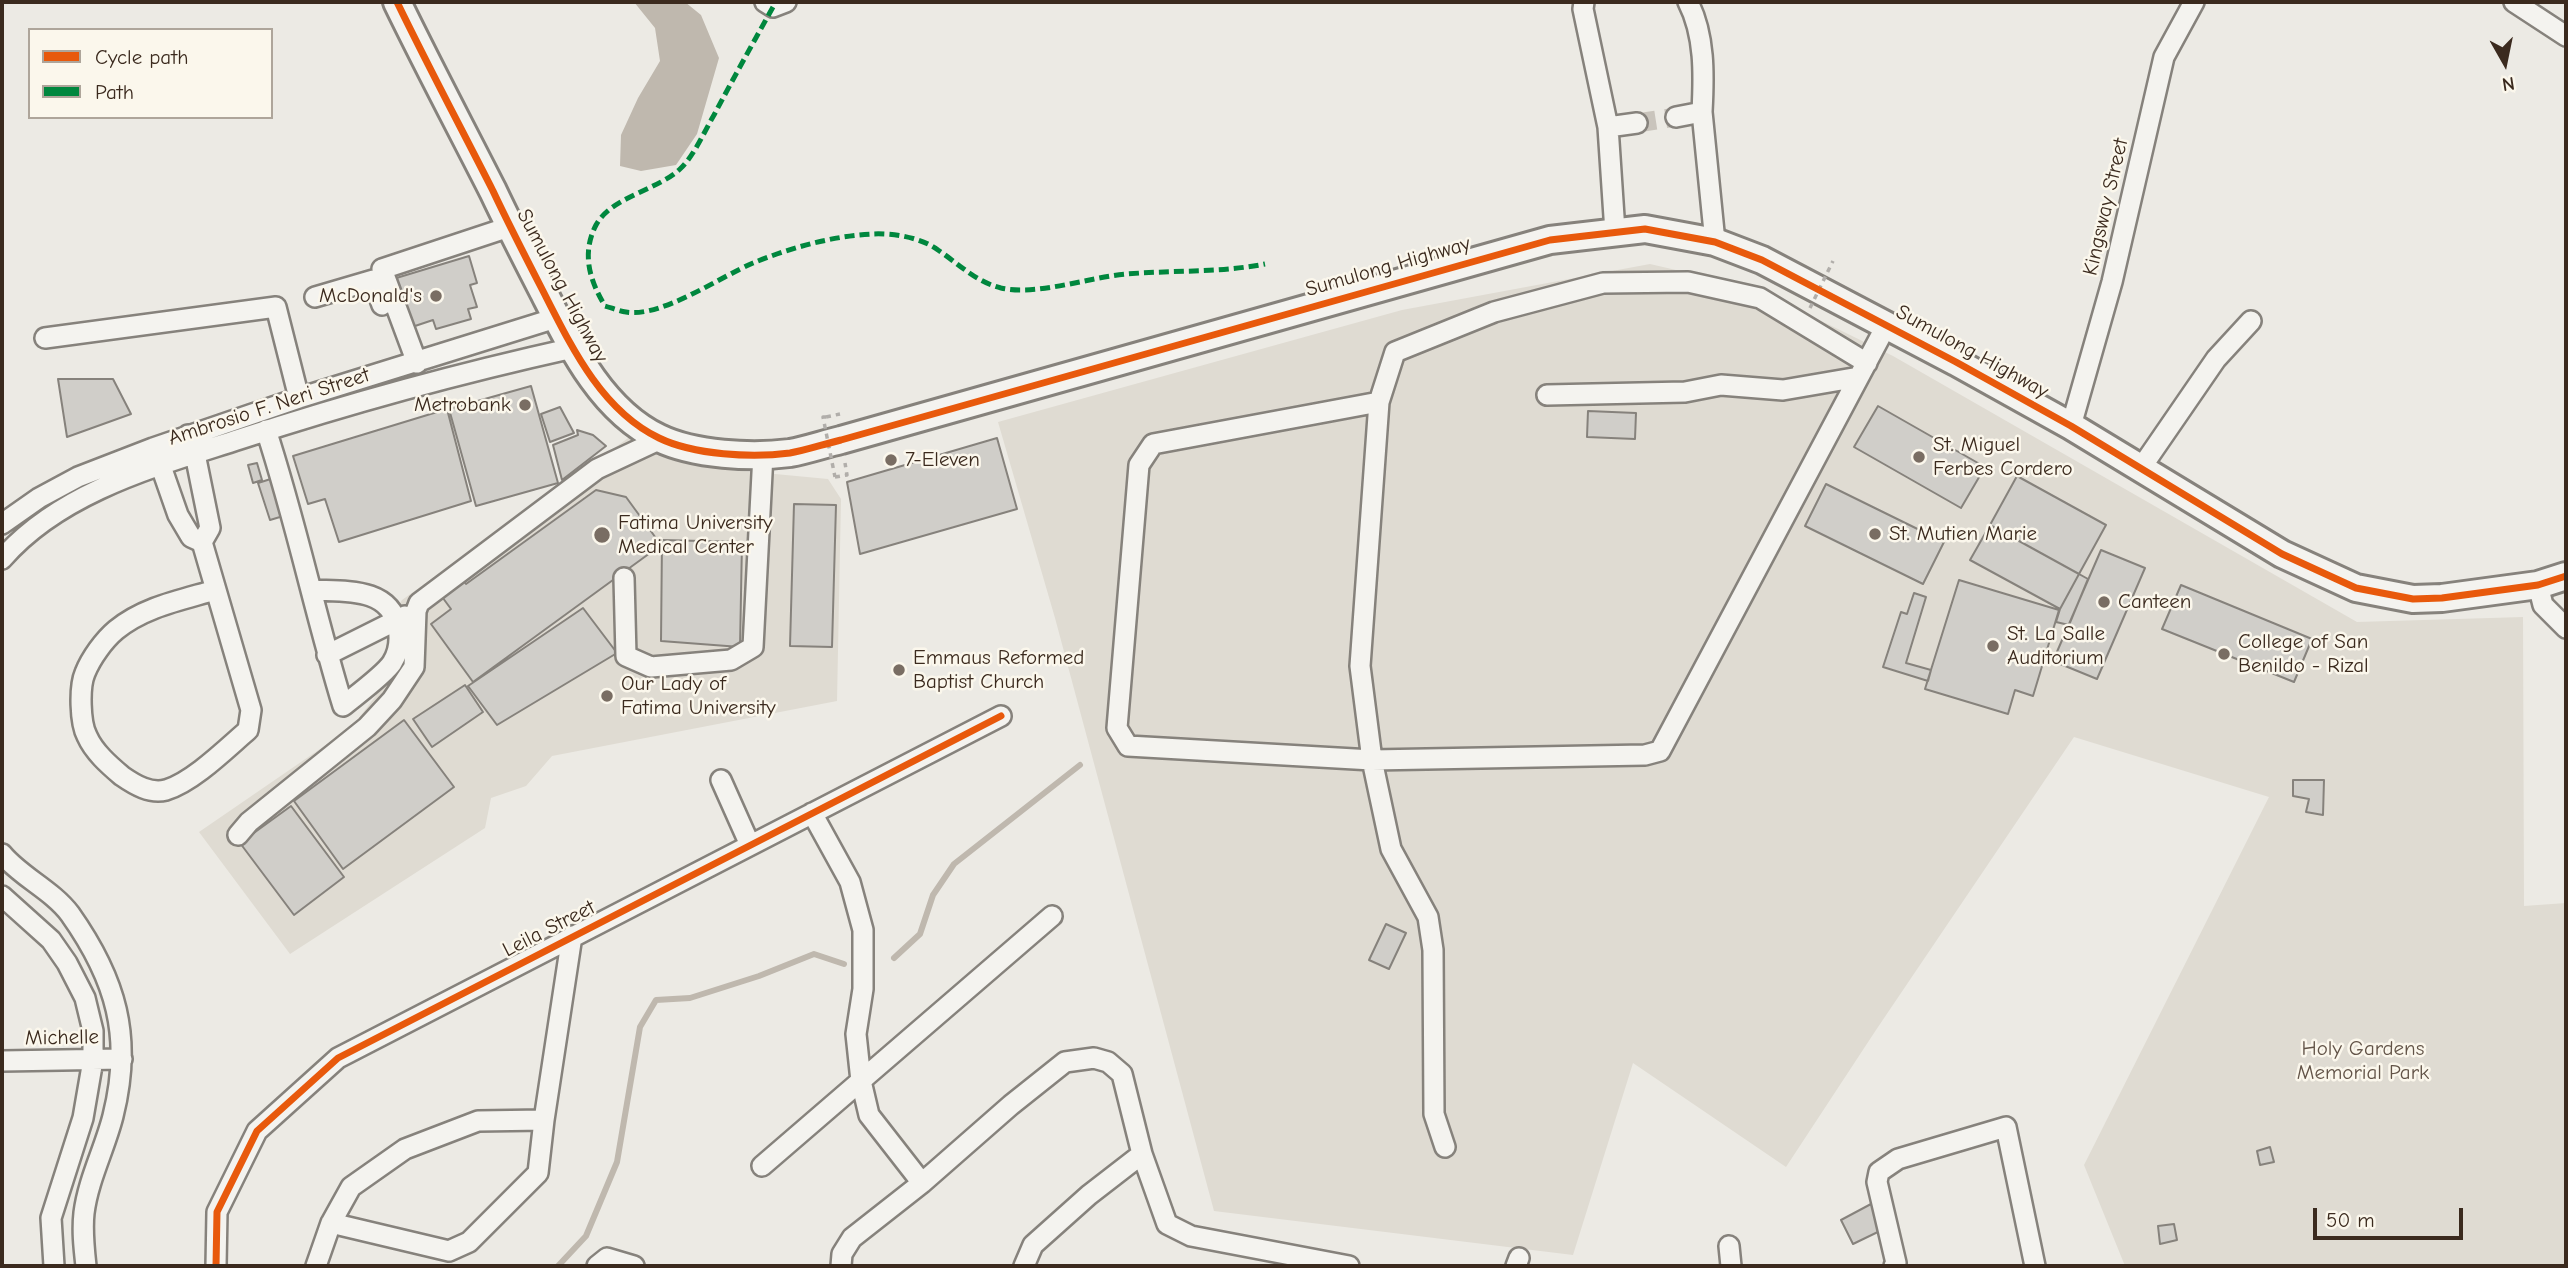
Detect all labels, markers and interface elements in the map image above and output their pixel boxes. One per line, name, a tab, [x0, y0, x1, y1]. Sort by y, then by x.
legend	[28, 28, 273, 119]
north arrow	[2470, 28, 2540, 98]
text: Cycle path	[95, 45, 188, 69]
text: N	[2500, 72, 2516, 96]
text: Path	[95, 80, 134, 104]
street label: Kingsway Street	[2078, 136, 2134, 278]
street label: Sumulong Highway	[511, 205, 613, 367]
street label: Sumulong Highway	[1303, 231, 1473, 303]
place label: McDonald's	[319, 283, 422, 309]
marker: McDonald's	[428, 288, 444, 304]
street label: Sumulong Highway	[1891, 300, 2053, 404]
street label: Ambrosio F. Neri Street	[165, 363, 373, 451]
place label: Metrobank	[414, 392, 511, 418]
marker: Metrobank	[517, 397, 533, 413]
place label: St. Miguel Ferbes Cordero	[1933, 432, 2073, 482]
place label: 7-Eleven	[905, 447, 980, 473]
marker: St. Miguel Ferbes Cordero	[1911, 449, 1927, 465]
marker: 7-Eleven	[883, 452, 899, 468]
place label: Fatima University Medical Center	[618, 510, 773, 560]
place label: St. Mutien Marie	[1889, 521, 2037, 547]
marker: Fatima University Medical Center	[592, 525, 612, 545]
marker: St. Mutien Marie	[1867, 526, 1883, 542]
place label: Canteen	[2118, 589, 2191, 615]
marker: Canteen	[2096, 594, 2112, 610]
place label: St. La Salle Auditorium	[2007, 621, 2105, 671]
place label: College of San Benildo - Rizal	[2238, 629, 2369, 679]
marker: St. La Salle Auditorium	[1985, 638, 2001, 654]
place label: Emmaus Reformed Baptist Church	[913, 645, 1084, 695]
marker: College of San Benildo - Rizal	[2216, 646, 2232, 662]
marker: Emmaus Reformed Baptist Church	[891, 662, 907, 678]
place label: Our Lady of Fatima University	[621, 671, 776, 721]
marker: Our Lady of Fatima University	[599, 688, 615, 704]
street label: Leila Street	[499, 895, 599, 963]
street label: Michelle	[25, 1025, 99, 1051]
park label: Holy Gardens Memorial Park	[2297, 1036, 2429, 1086]
scale bar	[2316, 1194, 2466, 1238]
text: 50 m	[2326, 1208, 2375, 1232]

